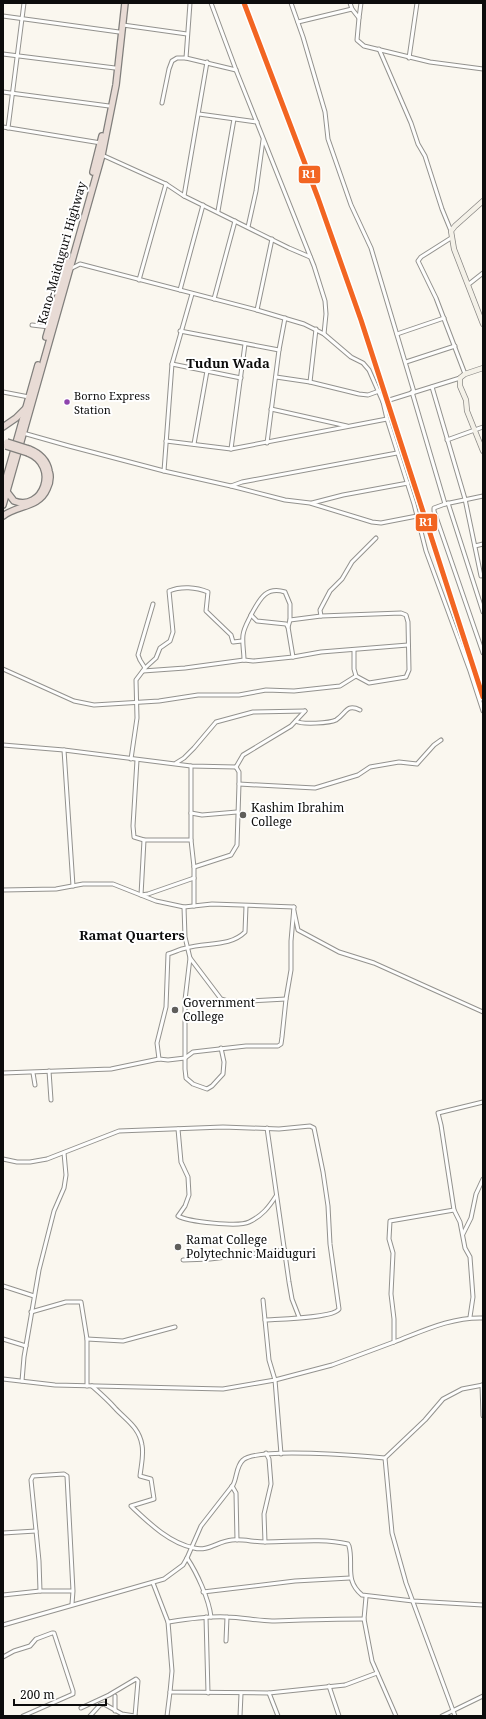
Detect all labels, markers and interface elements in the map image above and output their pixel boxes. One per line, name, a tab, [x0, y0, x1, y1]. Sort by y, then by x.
line badge: R1	[298, 165, 321, 184]
text: R1	[302, 166, 316, 181]
street label: Kano-Maiduguri Highway	[33, 179, 90, 326]
district label: Tudun Wada	[186, 354, 270, 372]
place label: Borno Express Station	[74, 388, 150, 417]
marker: Borno Express Station	[62, 397, 72, 407]
line badge: R1	[415, 513, 438, 532]
text: R1	[419, 514, 433, 529]
place label: Kashim Ibrahim College	[251, 799, 344, 830]
marker: Kashim Ibrahim College	[238, 810, 248, 820]
district label: Ramat Quarters	[79, 926, 185, 944]
place label: Government College	[183, 994, 255, 1025]
marker: Government College	[170, 1005, 180, 1015]
place label: Ramat College Polytechnic Maiduguri	[186, 1231, 316, 1262]
marker: Ramat College Polytechnic Maiduguri	[173, 1242, 183, 1252]
scale bar	[14, 1681, 106, 1707]
text: 200 m	[20, 1686, 55, 1703]

